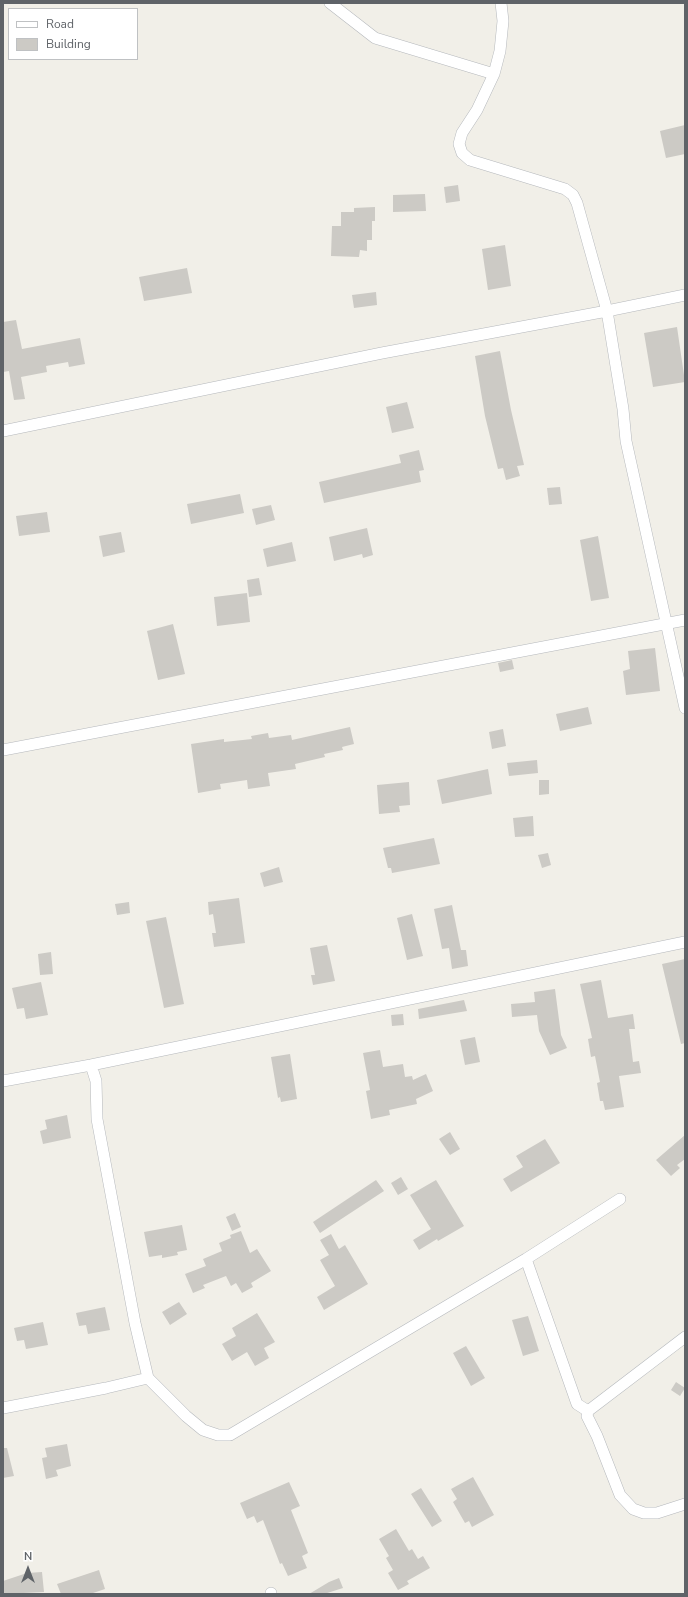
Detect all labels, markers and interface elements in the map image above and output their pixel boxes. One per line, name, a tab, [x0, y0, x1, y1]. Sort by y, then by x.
legend	[8, 8, 138, 60]
text: Road	[46, 16, 74, 32]
text: Building	[46, 36, 91, 52]
north arrow	[8, 1549, 48, 1589]
text: N	[24, 1549, 32, 1564]

